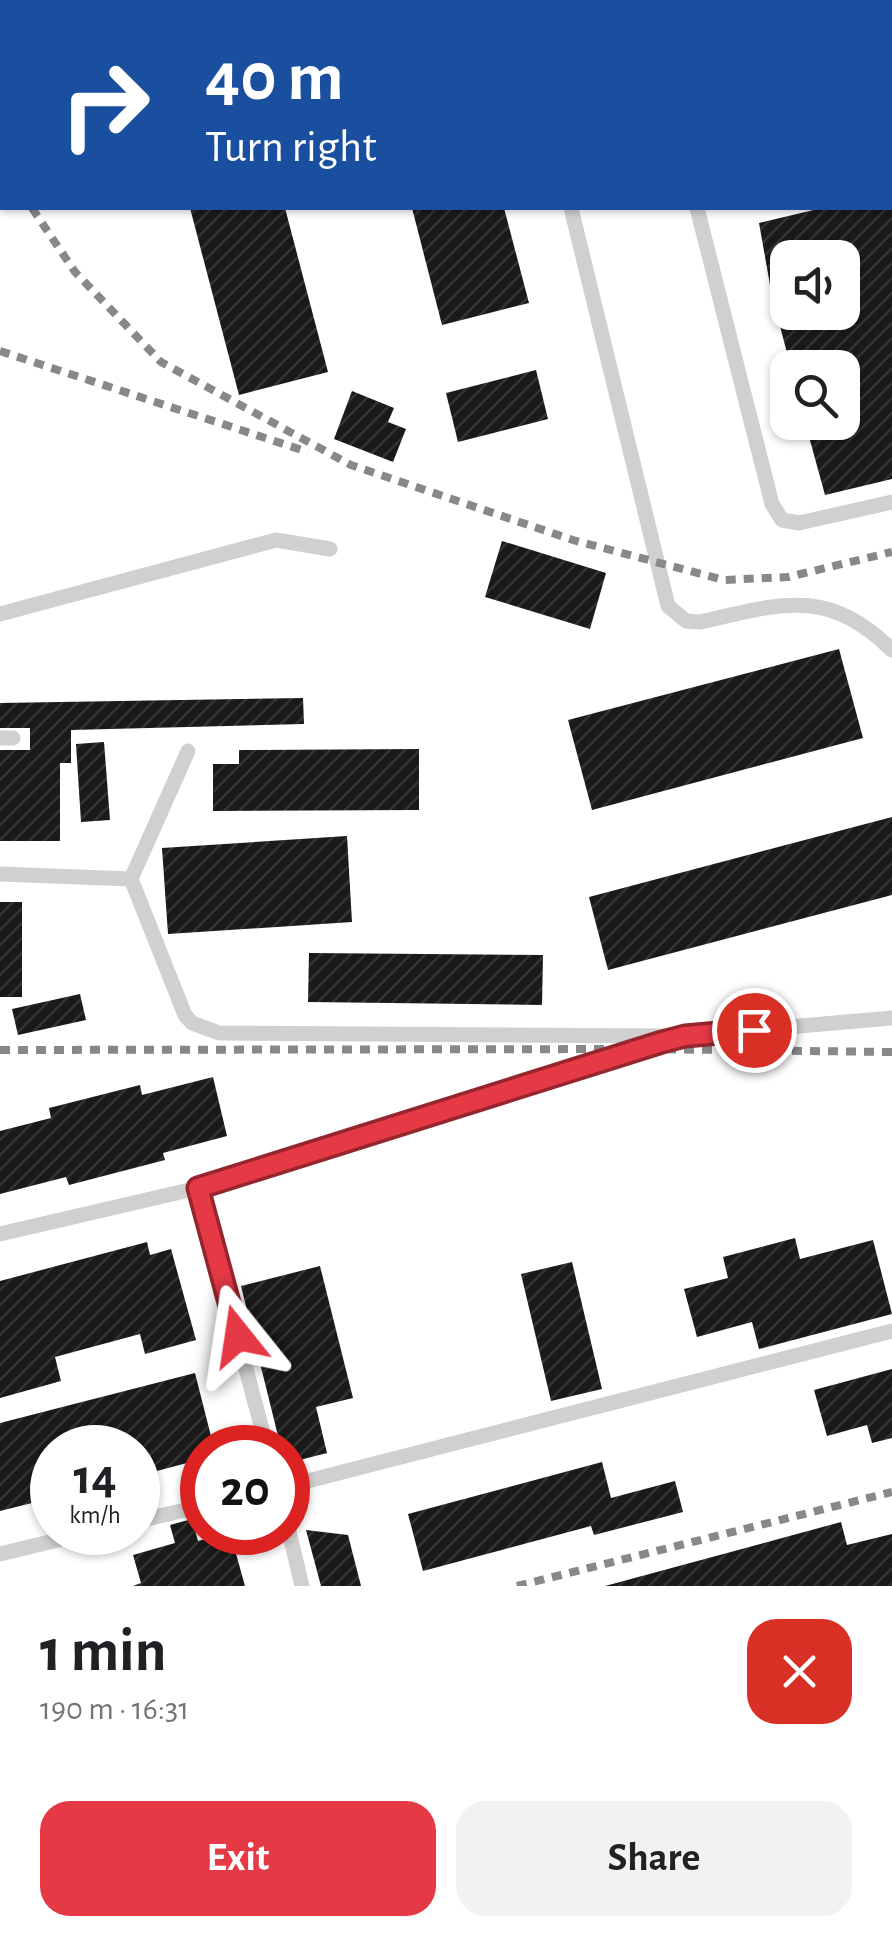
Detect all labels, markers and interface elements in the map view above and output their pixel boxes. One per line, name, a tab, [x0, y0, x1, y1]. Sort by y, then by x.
icon: right	[40, 40, 170, 170]
text: 40 m	[205, 43, 344, 113]
text: Turn right	[205, 125, 377, 170]
map controls	[770, 240, 860, 440]
button: sound	[770, 240, 860, 330]
button: search	[770, 350, 860, 440]
pin	[712, 988, 797, 1073]
icon: arrive	[727, 1003, 782, 1058]
position arrow	[186, 1284, 290, 1388]
speed limit sign: 20	[180, 1425, 310, 1555]
text: 14	[73, 1453, 117, 1503]
text: km/h	[69, 1503, 121, 1528]
button: close	[747, 1619, 852, 1724]
text: 1 min	[40, 1622, 166, 1682]
text: 190 m · 16:31	[40, 1693, 189, 1725]
button: Exit	[40, 1801, 436, 1916]
button: Share	[456, 1801, 852, 1916]

